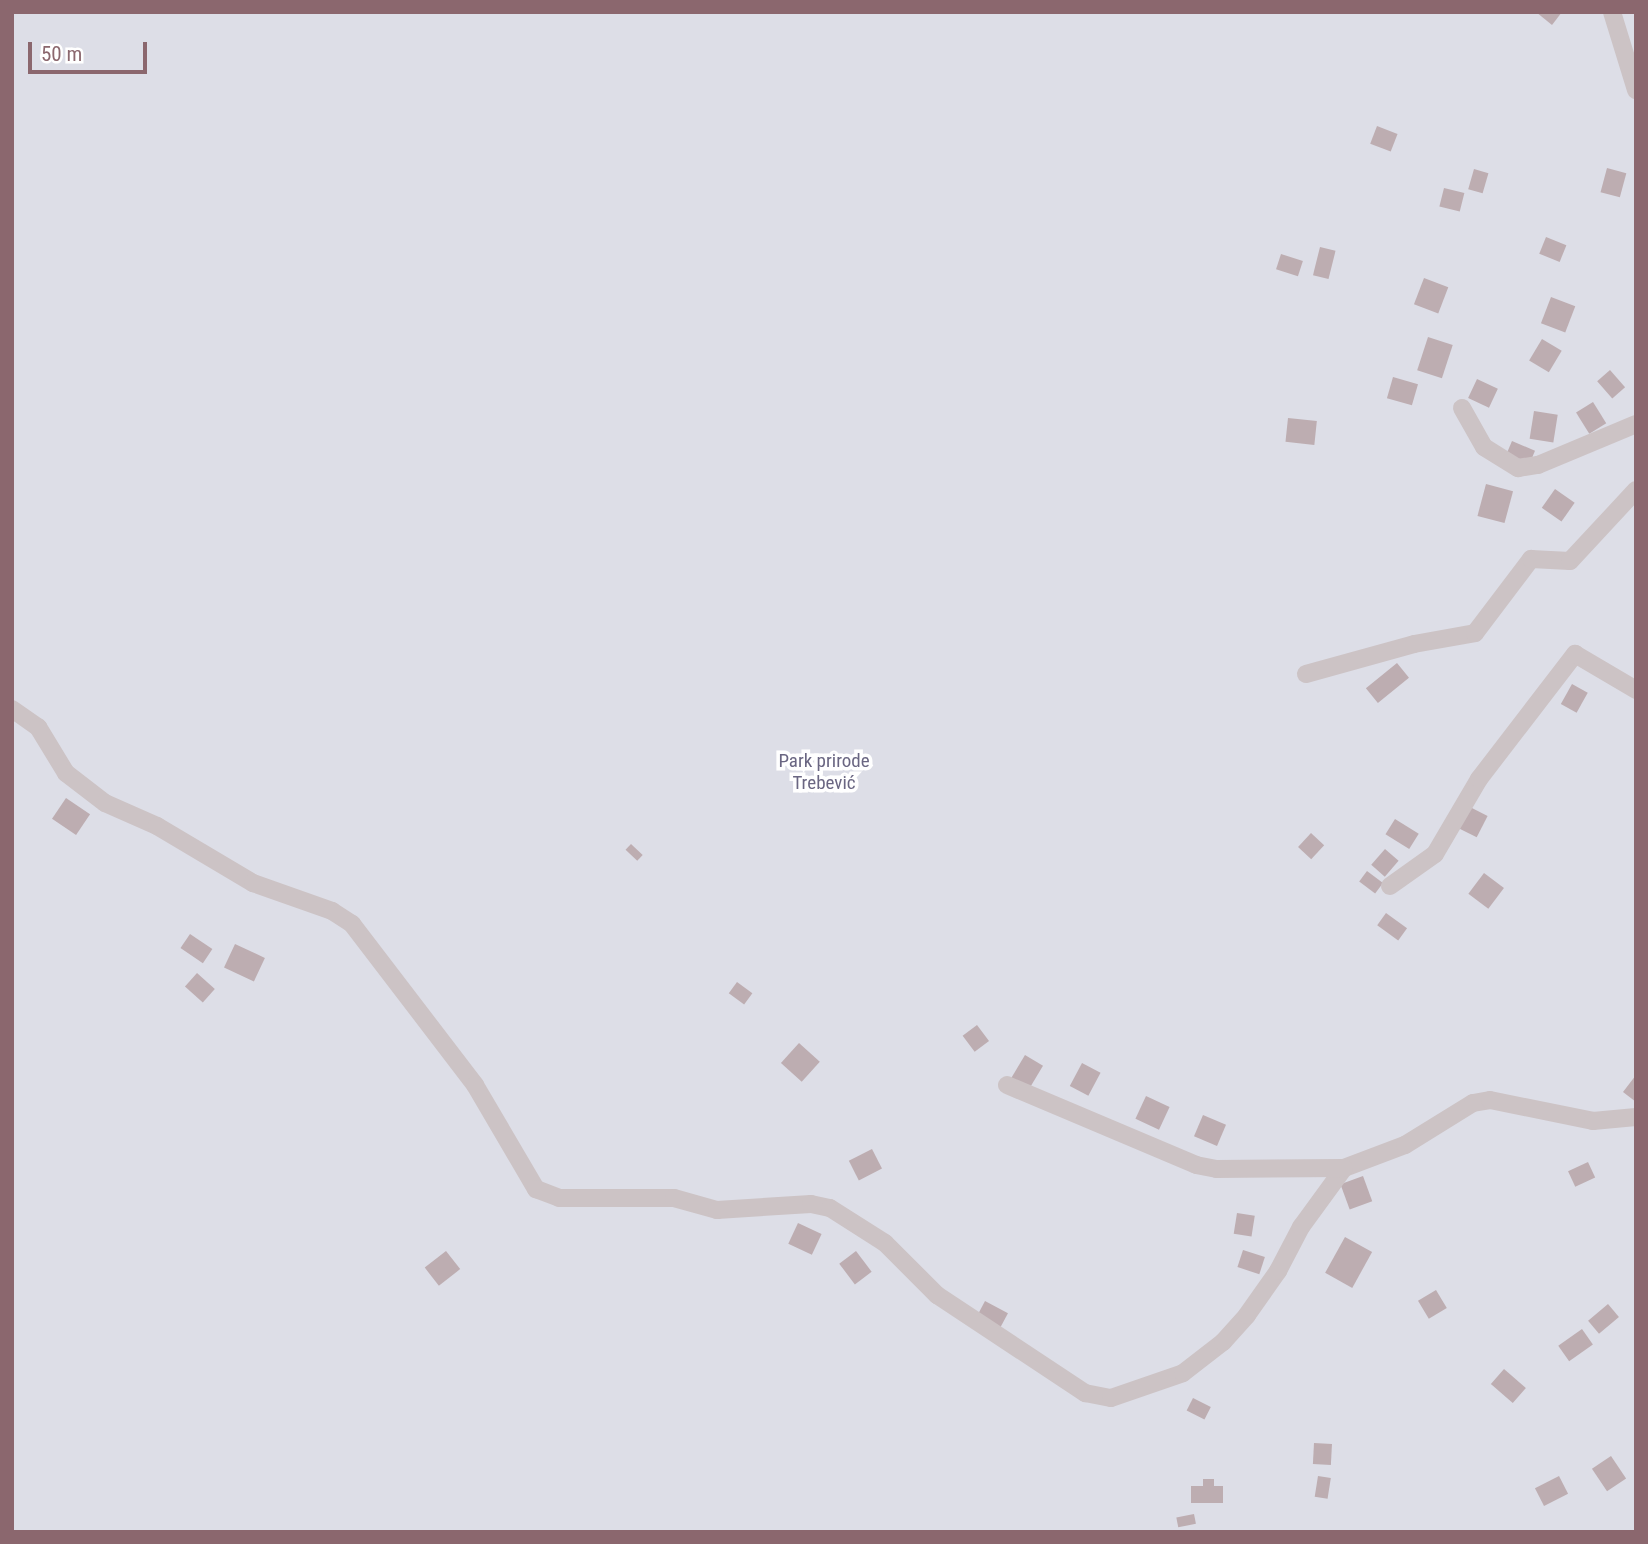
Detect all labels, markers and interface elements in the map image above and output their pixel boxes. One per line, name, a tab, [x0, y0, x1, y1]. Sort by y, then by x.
scale bar	[32, 28, 150, 72]
text: 50 m	[41, 42, 82, 66]
park label: Park prirode Trebević	[778, 750, 870, 794]

